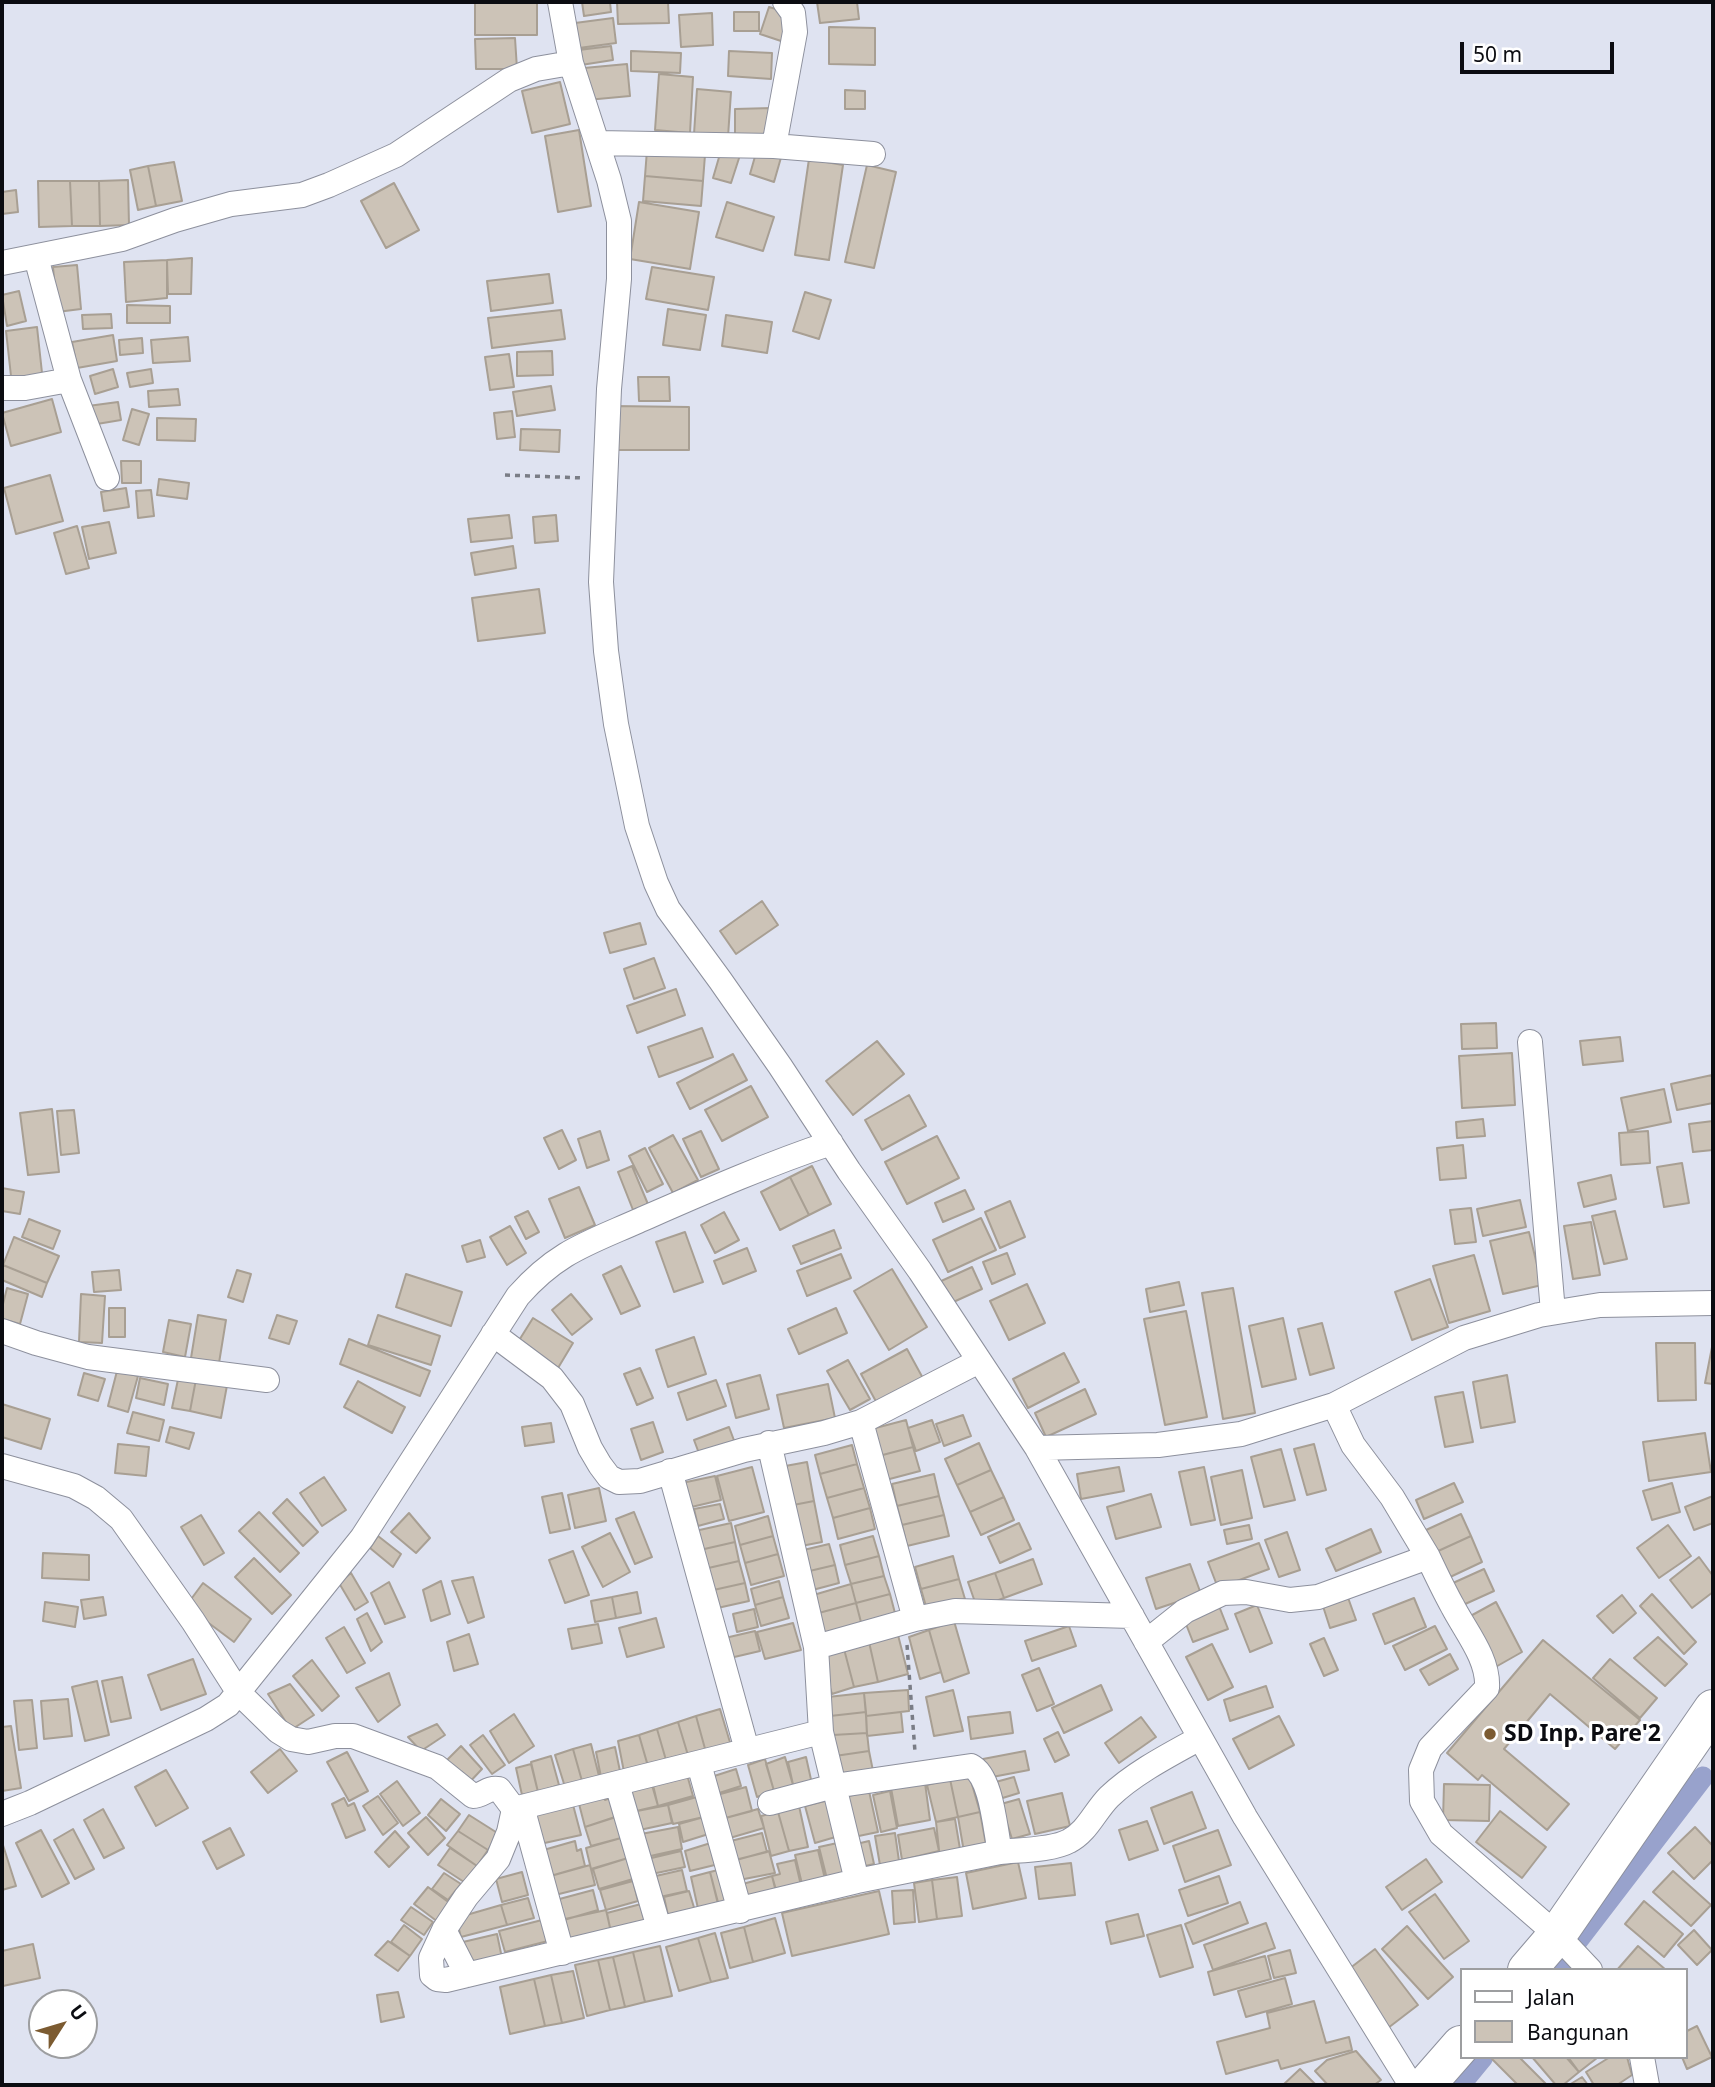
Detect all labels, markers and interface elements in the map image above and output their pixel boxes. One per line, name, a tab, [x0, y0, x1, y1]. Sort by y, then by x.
scale bar	[1463, 28, 1617, 72]
text: 50 m	[1473, 40, 1522, 68]
place label: SD Inp. Pare'2	[1504, 1720, 1661, 1748]
marker: SD Inp. Pare'2	[1482, 1726, 1498, 1742]
legend	[1460, 1968, 1687, 2059]
text: Jalan	[1527, 1983, 1575, 2011]
north arrow	[28, 1989, 98, 2059]
text: U	[63, 1999, 93, 2026]
text: Bangunan	[1527, 2018, 1629, 2046]

